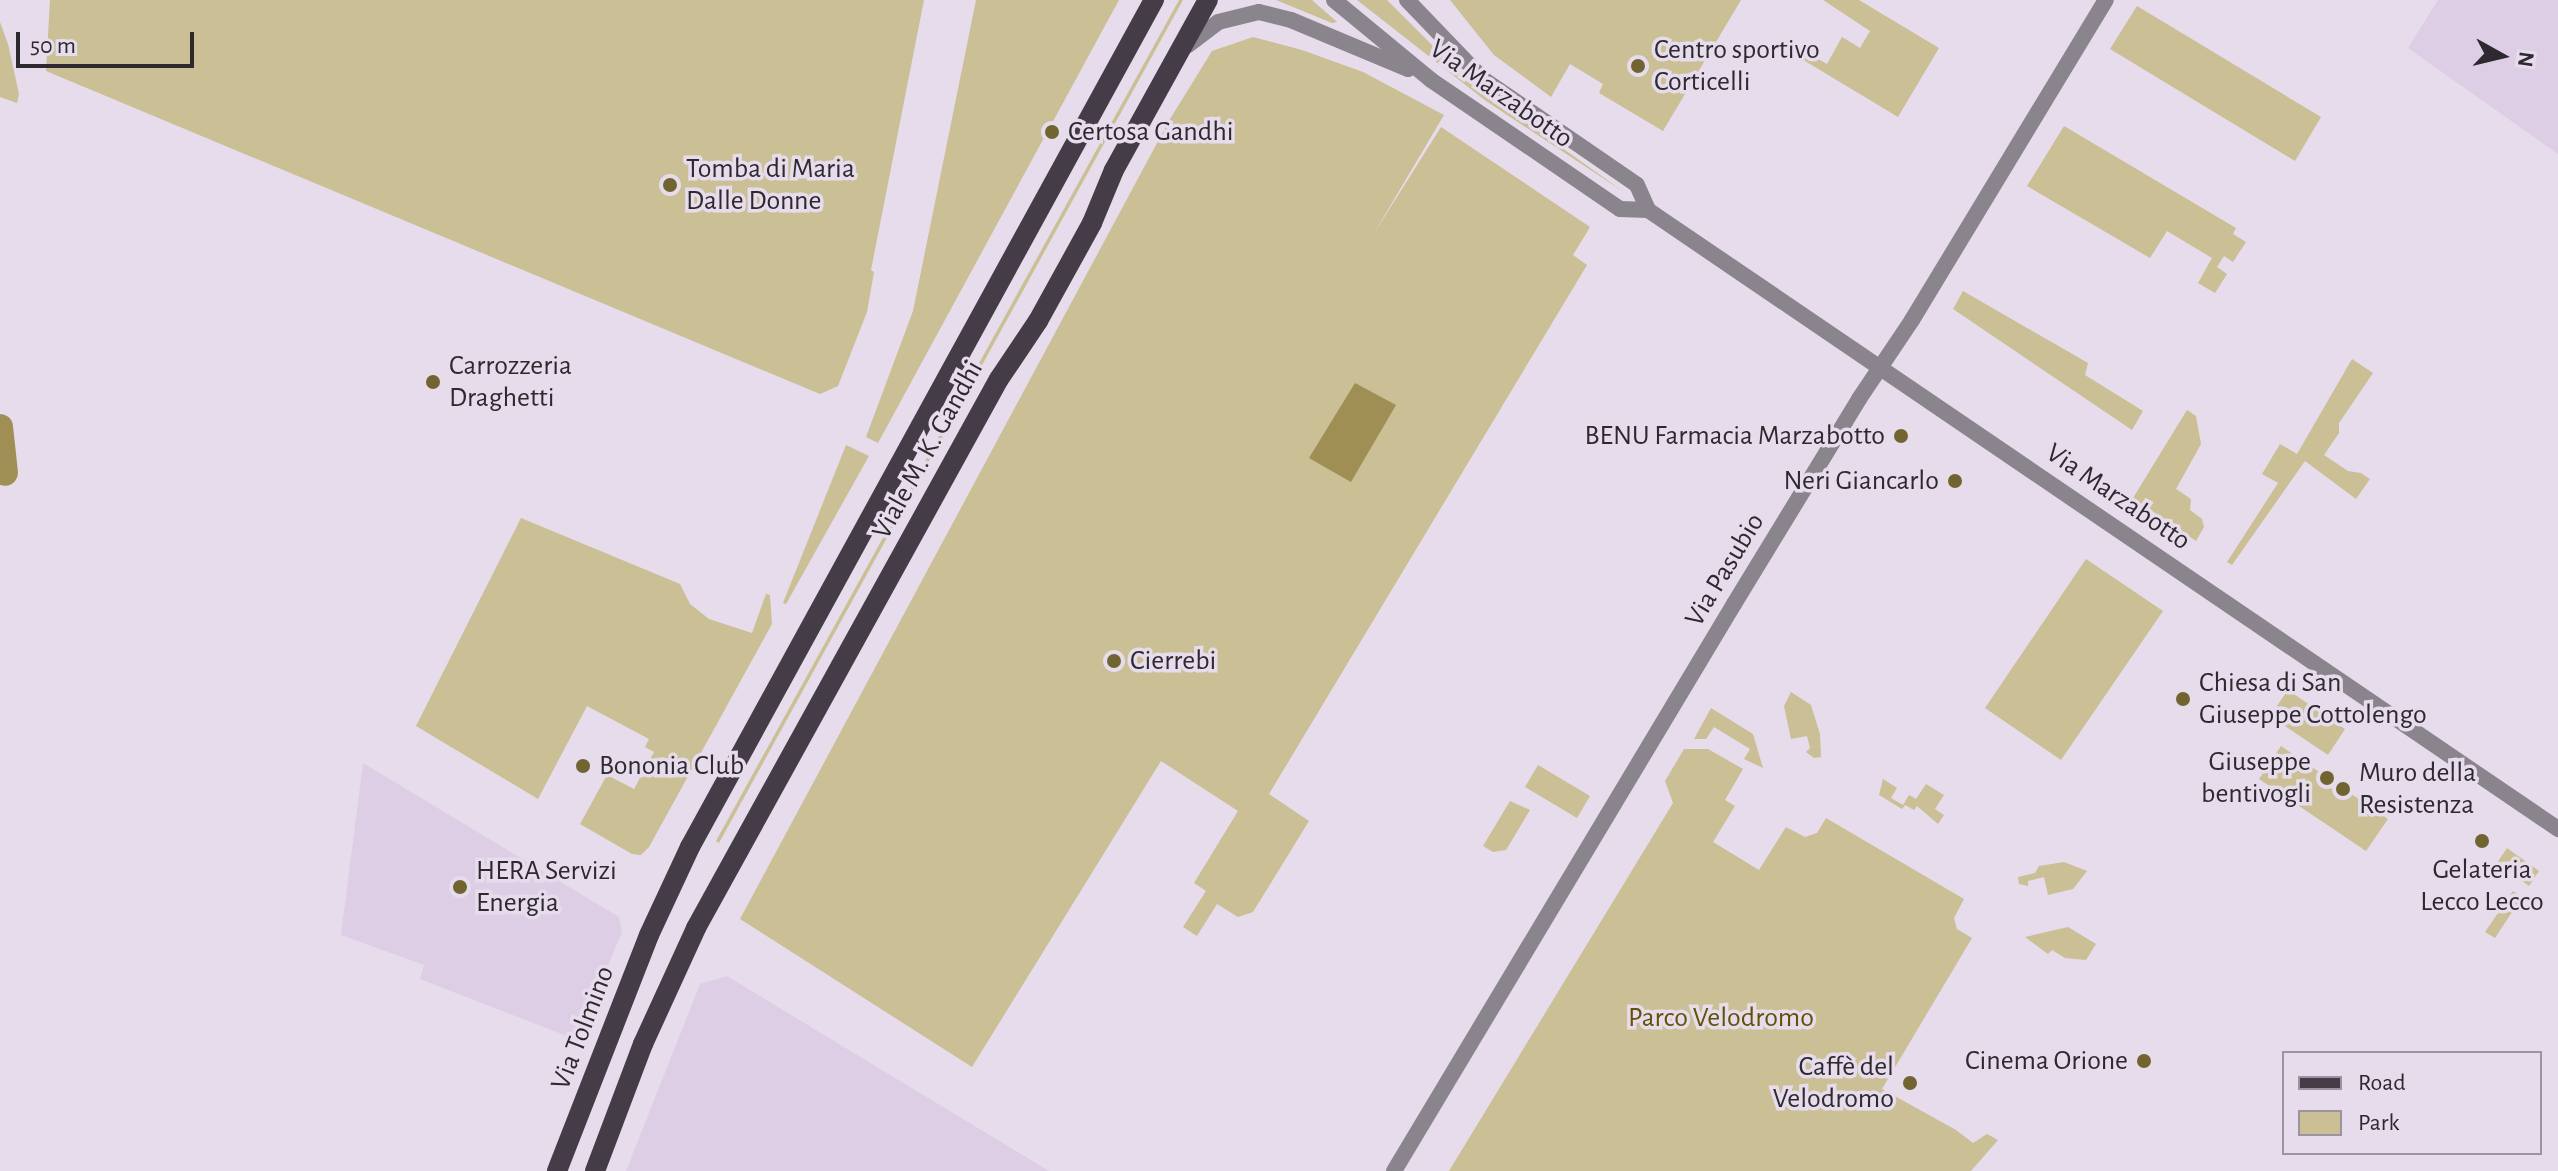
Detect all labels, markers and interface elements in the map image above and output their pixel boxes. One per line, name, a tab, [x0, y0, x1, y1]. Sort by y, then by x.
scale bar	[20, 16, 198, 66]
north arrow	[2462, 16, 2542, 96]
street label: Via Marzabotto	[1423, 32, 1579, 156]
place label: Centro sportivo Corticelli	[1654, 33, 1820, 99]
text: 50 m	[30, 34, 76, 58]
text: N	[2514, 50, 2538, 68]
marker: Centro sportivo Corticelli	[1629, 57, 1647, 75]
place label: Certosa Gandhi	[1068, 115, 1234, 149]
marker: Certosa Gandhi	[1043, 123, 1061, 141]
place label: Tomba di Maria Dalle Donne	[686, 152, 855, 218]
marker: Tomba di Maria Dalle Donne	[661, 176, 679, 194]
place label: Carrozzeria Draghetti	[449, 349, 572, 415]
street label: Viale M. K. Gandhi	[865, 355, 991, 545]
marker: Carrozzeria Draghetti	[424, 373, 442, 391]
place label: BENU Farmacia Marzabotto	[1584, 419, 1885, 453]
marker: BENU Farmacia Marzabotto	[1892, 427, 1910, 445]
street label: Via Marzabotto	[2039, 436, 2197, 558]
place label: Neri Giancarlo	[1784, 464, 1939, 498]
marker: Neri Giancarlo	[1946, 472, 1964, 490]
street label: Via Pasubio	[1678, 507, 1772, 633]
place label: Cierrebi	[1130, 644, 1216, 678]
marker: Cierrebi	[1105, 652, 1123, 670]
place label: Chiesa di San Giuseppe Cottolengo	[2199, 666, 2427, 732]
marker: Chiesa di San Giuseppe Cottolengo	[2174, 690, 2192, 708]
place label: Giuseppe bentivogli	[2201, 745, 2311, 811]
place label: Bononia Club	[599, 749, 744, 783]
place label: Muro della Resistenza	[2359, 756, 2476, 822]
marker: Bononia Club	[574, 757, 592, 775]
marker: Giuseppe bentivogli	[2318, 769, 2336, 787]
marker: Muro della Resistenza	[2334, 780, 2352, 798]
marker: Gelateria Lecco Lecco	[2473, 832, 2491, 850]
place label: Gelateria Lecco Lecco	[2420, 853, 2544, 919]
place label: HERA Servizi Energia	[476, 854, 617, 920]
marker: HERA Servizi Energia	[451, 878, 469, 896]
street label: Via Tolmino	[544, 961, 622, 1095]
park label: Parco Velodromo	[1628, 1001, 1814, 1035]
place label: Cinema Orione	[1965, 1044, 2128, 1078]
place label: Caffè del Velodromo	[1773, 1050, 1894, 1116]
legend	[2282, 1051, 2542, 1155]
marker: Cinema Orione	[2135, 1052, 2153, 1070]
text: Road	[2358, 1071, 2406, 1095]
marker: Caffè del Velodromo	[1901, 1074, 1919, 1092]
text: Park	[2358, 1111, 2399, 1135]

